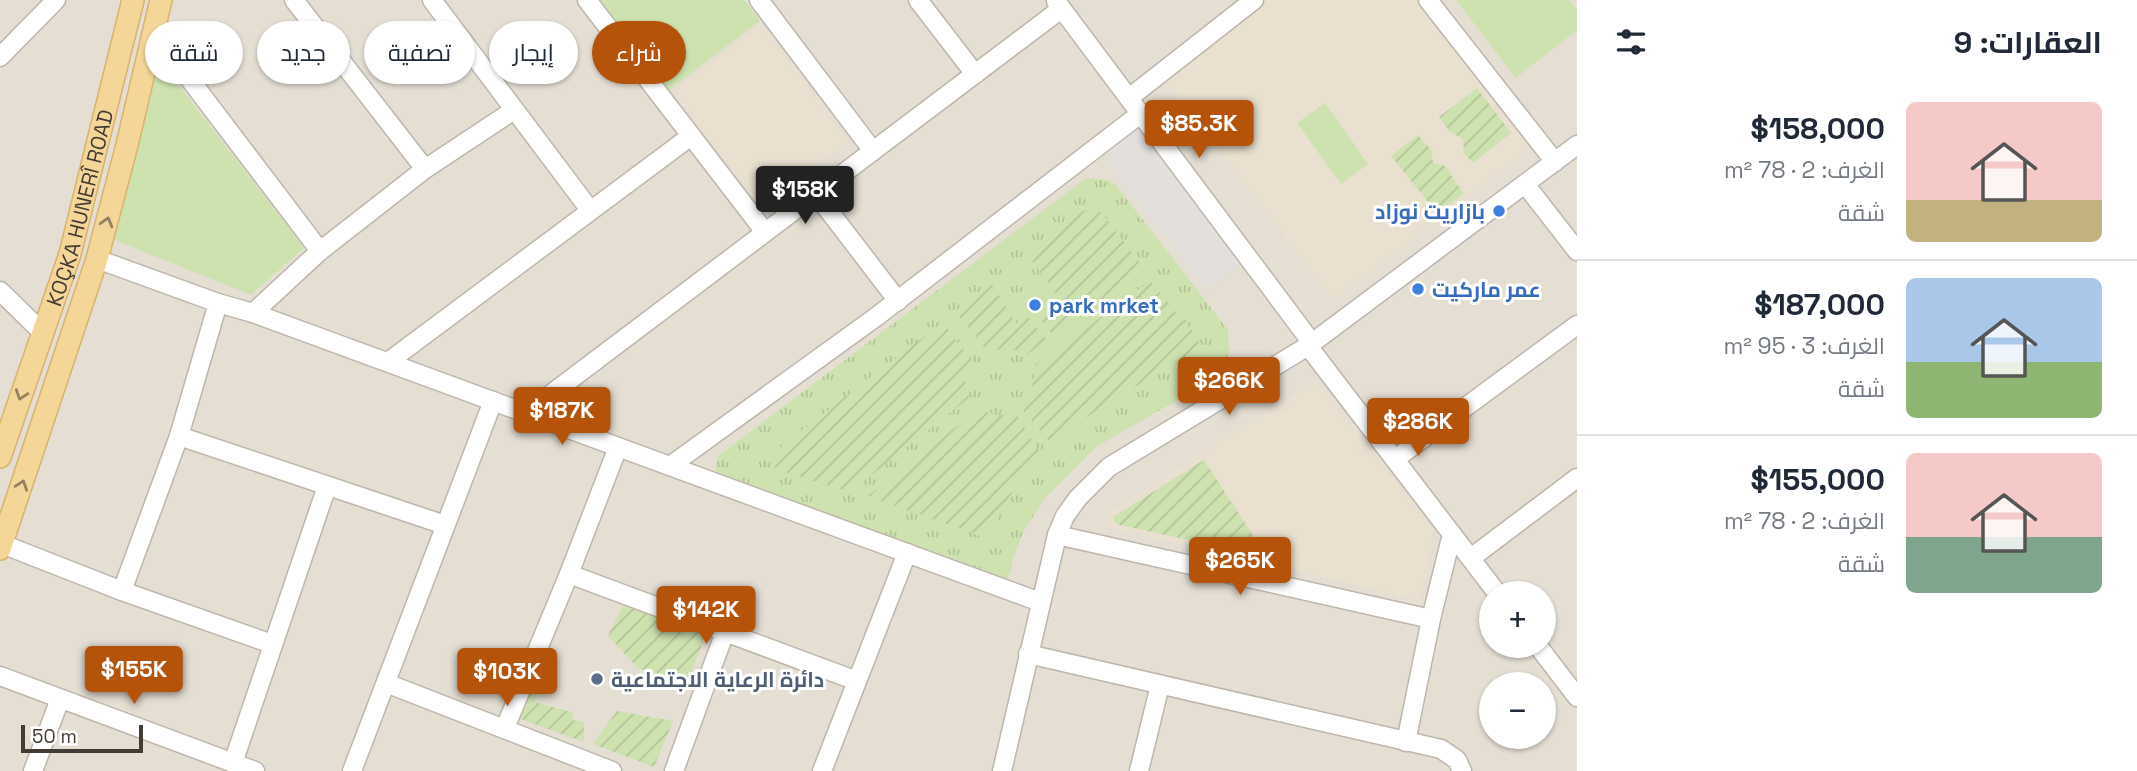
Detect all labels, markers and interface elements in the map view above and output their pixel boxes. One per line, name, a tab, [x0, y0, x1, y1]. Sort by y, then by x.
chip: شقة	[145, 21, 243, 84]
chip: جديد	[257, 21, 350, 84]
chip: تصفية	[364, 21, 475, 84]
chip: إيجار	[489, 21, 578, 84]
chip: شراء	[592, 21, 686, 84]
icon: filters	[1612, 23, 1650, 61]
text: العقارات: 9	[1954, 23, 2102, 62]
pin: $85.3K	[1142, 100, 1256, 160]
street label: KOÇKA HUNERÎ ROAD	[40, 107, 119, 309]
text: $85.3K	[1161, 108, 1237, 138]
text: $158,000	[1750, 109, 1885, 148]
icon: home	[1962, 130, 2046, 214]
text: الغرف: 2 · 78 m²	[1724, 155, 1885, 185]
pin: $158K	[756, 166, 854, 226]
text: $158K	[772, 174, 838, 204]
place label: بازاريت نوزاد	[1375, 198, 1485, 225]
text: شقة	[1838, 198, 1885, 228]
marker: بازاريت نوزاد	[1491, 203, 1507, 219]
one-way arrow	[99, 216, 114, 228]
place label: عمر ماركيت	[1432, 276, 1541, 303]
marker: عمر ماركيت	[1410, 281, 1426, 297]
text: $187,000	[1754, 285, 1885, 324]
place label: park mrket	[1049, 292, 1159, 319]
marker: park mrket	[1027, 297, 1043, 313]
icon: home	[1962, 306, 2046, 390]
text: الغرف: 3 · 95 m²	[1723, 331, 1885, 361]
pin: $266K	[1180, 358, 1278, 417]
text: $266K	[1194, 365, 1264, 395]
text: شقة	[1838, 374, 1885, 404]
one-way arrow	[15, 388, 29, 400]
pin: $187K	[513, 388, 611, 447]
text: $187K	[529, 395, 595, 425]
pin: $286K	[1369, 398, 1467, 458]
text: $286K	[1383, 406, 1453, 436]
text: $155,000	[1750, 460, 1885, 499]
one-way arrow	[14, 479, 28, 492]
icon: home	[1962, 481, 2046, 565]
text: الغرف: 2 · 78 m²	[1724, 506, 1885, 536]
pin: $265K	[1191, 538, 1289, 597]
text: $265K	[1205, 545, 1275, 575]
text: شقة	[1838, 549, 1885, 579]
map controls	[1479, 581, 1556, 749]
button: +	[1479, 581, 1556, 658]
pin: $142K	[657, 586, 755, 646]
text: $142K	[672, 594, 740, 624]
pin: $155K	[85, 646, 183, 706]
pin: $103K	[458, 648, 556, 708]
text: $155K	[101, 654, 167, 684]
text: $103K	[473, 656, 541, 686]
place label: دائرة الرعاية الاجتماعية	[611, 666, 824, 693]
marker: دائرة الرعاية الاجتماعية	[589, 671, 605, 687]
button: −	[1479, 672, 1556, 749]
scale bar	[21, 722, 144, 754]
text: 50 m	[32, 724, 77, 749]

